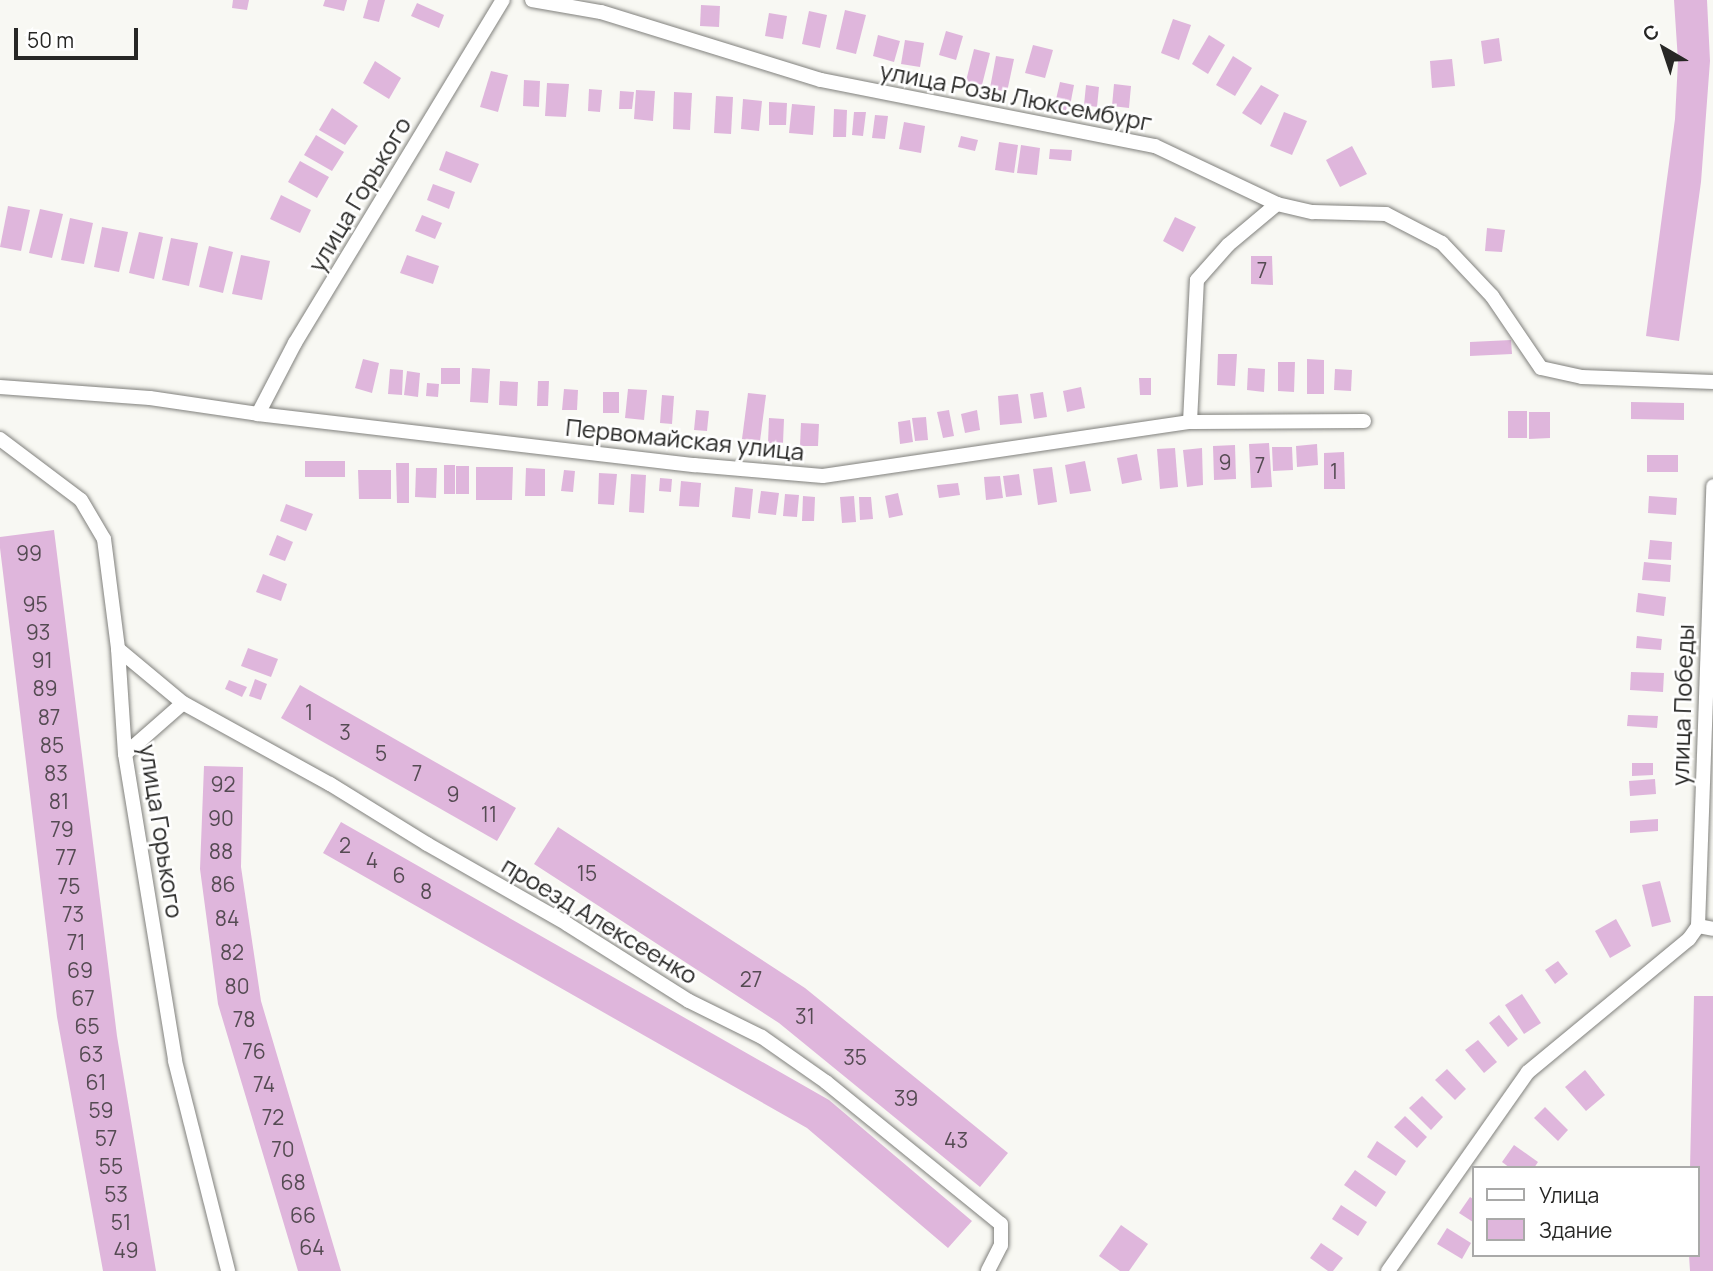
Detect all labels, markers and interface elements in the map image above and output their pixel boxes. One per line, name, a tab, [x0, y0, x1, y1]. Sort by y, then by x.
scale bar	[18, 14, 142, 58]
north arrow	[1629, 14, 1699, 84]
text: С	[1637, 18, 1664, 47]
text: 50 m	[27, 26, 74, 54]
street label: улица Розы Люксембург	[877, 55, 1155, 137]
street label: улица Горького	[301, 111, 417, 277]
house number: 7	[1257, 257, 1267, 283]
street label: Первомайская улица	[564, 412, 806, 466]
house number: 9	[1218, 449, 1232, 475]
house number: 7	[1255, 452, 1265, 478]
house number: 1	[1330, 458, 1338, 484]
house number: 99	[16, 540, 42, 566]
house number: 95	[22, 591, 48, 617]
house number: 93	[26, 619, 50, 645]
street label: улица Победы	[1665, 624, 1699, 786]
house number: 91	[31, 647, 53, 673]
house number: 89	[32, 675, 58, 701]
house number: 1	[305, 699, 313, 725]
house number: 87	[38, 704, 60, 730]
house number: 3	[339, 719, 351, 745]
house number: 85	[40, 732, 64, 758]
house number: 5	[375, 740, 387, 766]
street label: улица Горького	[134, 742, 190, 920]
house number: 83	[44, 760, 68, 786]
house number: 7	[412, 760, 422, 786]
house number: 92	[210, 771, 236, 797]
house number: 9	[446, 781, 460, 807]
house number: 81	[49, 788, 69, 814]
house number: 11	[481, 801, 497, 827]
house number: 90	[208, 805, 234, 831]
house number: 79	[50, 816, 74, 842]
house number: 2	[339, 832, 351, 858]
house number: 88	[209, 838, 233, 864]
house number: 77	[55, 844, 77, 870]
house number: 4	[366, 847, 378, 873]
street label: проезд Алексеенко	[497, 850, 703, 990]
house number: 15	[577, 860, 597, 886]
house number: 6	[392, 862, 406, 888]
house number: 86	[210, 871, 236, 897]
house number: 75	[58, 873, 80, 899]
house number: 8	[420, 878, 432, 904]
house number: 73	[62, 901, 84, 927]
house number: 84	[215, 905, 239, 931]
house number: 71	[67, 929, 85, 955]
house number: 82	[220, 939, 244, 965]
house number: 69	[67, 957, 93, 983]
house number: 27	[740, 966, 762, 992]
house number: 80	[224, 973, 250, 999]
house number: 67	[71, 985, 95, 1011]
house number: 31	[795, 1003, 815, 1029]
house number: 78	[233, 1006, 255, 1032]
house number: 65	[74, 1013, 100, 1039]
house number: 76	[242, 1038, 266, 1064]
house number: 63	[79, 1041, 103, 1067]
house number: 35	[843, 1044, 867, 1070]
house number: 61	[86, 1069, 106, 1095]
house number: 74	[253, 1071, 275, 1097]
house number: 39	[894, 1085, 918, 1111]
house number: 59	[88, 1097, 114, 1123]
house number: 72	[262, 1104, 284, 1130]
house number: 57	[95, 1125, 117, 1151]
house number: 43	[944, 1127, 968, 1153]
house number: 70	[271, 1136, 295, 1162]
house number: 55	[99, 1153, 123, 1179]
legend	[1472, 1166, 1699, 1257]
house number: 68	[280, 1169, 306, 1195]
house number: 53	[104, 1181, 128, 1207]
text: Улица	[1539, 1181, 1599, 1209]
house number: 66	[290, 1202, 316, 1228]
house number: 51	[111, 1209, 131, 1235]
text: Здание	[1539, 1216, 1612, 1244]
house number: 64	[299, 1234, 325, 1260]
house number: 49	[113, 1237, 139, 1263]

